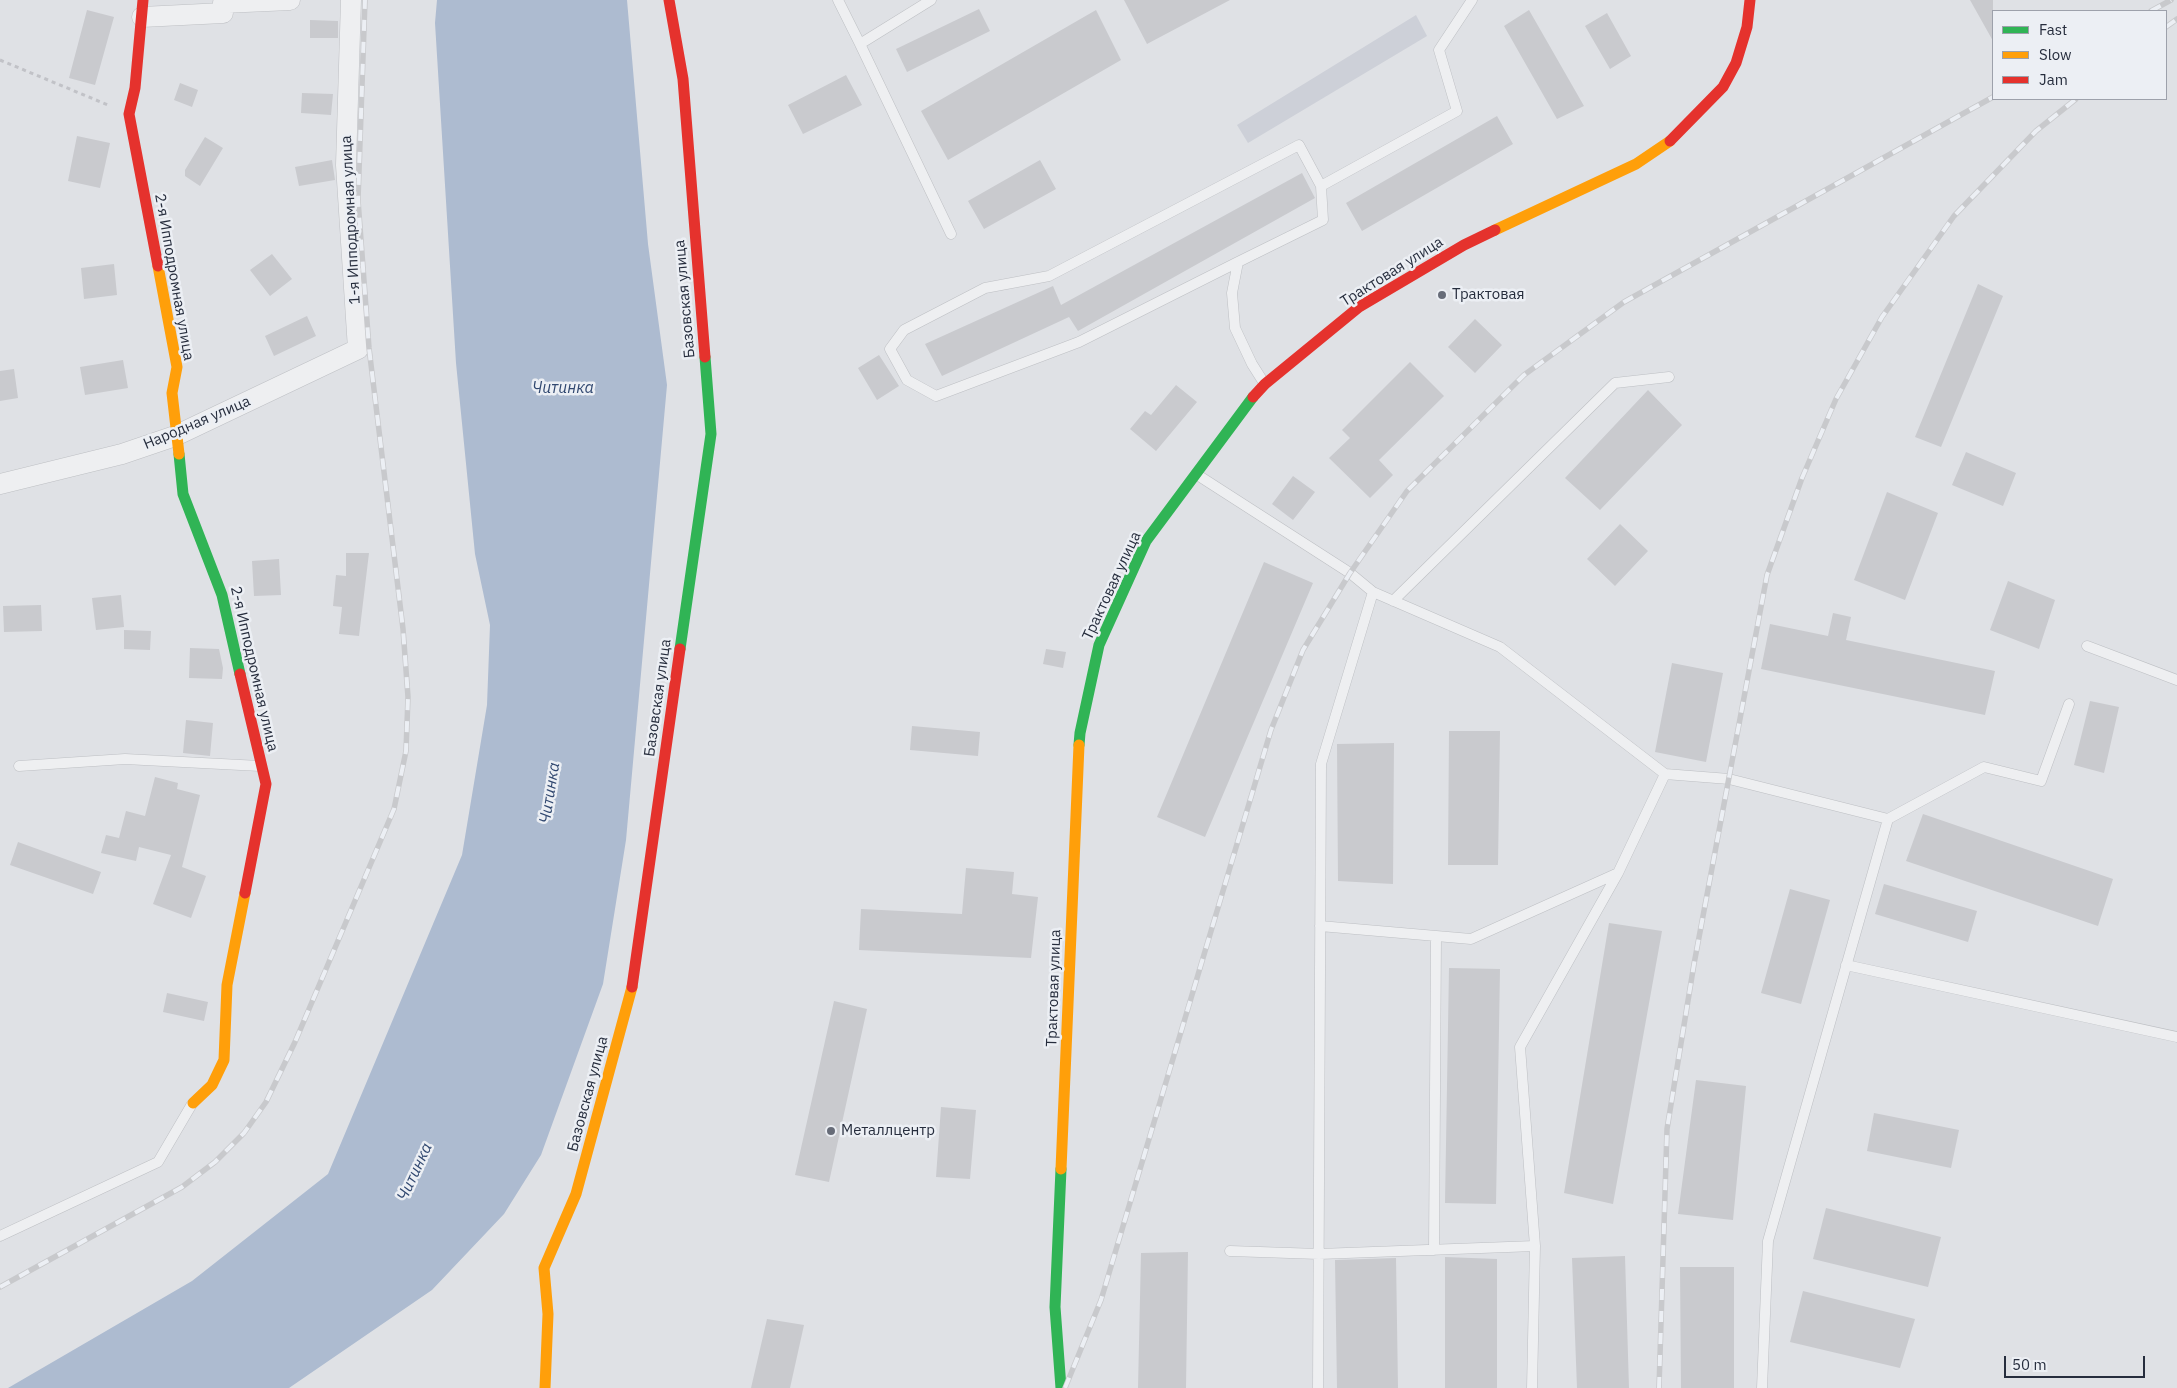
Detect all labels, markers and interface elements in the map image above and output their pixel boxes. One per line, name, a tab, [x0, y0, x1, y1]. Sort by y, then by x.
legend	[1992, 10, 2167, 100]
text: Fast	[2039, 20, 2067, 39]
text: Slow	[2039, 45, 2072, 64]
text: Jam	[2039, 70, 2068, 89]
street label: 1-я Ипподромная улица	[338, 135, 364, 305]
street label: 2-я Ипподромная улица	[150, 192, 198, 362]
street label: Трактовая улица	[1337, 233, 1447, 311]
street label: Базовская улица	[671, 239, 699, 359]
place label: Трактовая	[1452, 286, 1524, 304]
marker: Трактовая	[1436, 289, 1448, 301]
water label: Читинка	[532, 378, 594, 398]
street label: Народная улица	[141, 392, 253, 454]
street label: Трактовая улица	[1079, 529, 1145, 643]
street label: 2-я Ипподромная улица	[226, 585, 282, 753]
street label: Базовская улица	[641, 638, 675, 758]
water label: Читинка	[536, 761, 564, 825]
street label: Трактовая улица	[1043, 929, 1065, 1047]
street label: Базовская улица	[564, 1034, 612, 1154]
place label: Металлцентр	[841, 1122, 935, 1140]
marker: Металлцентр	[825, 1125, 837, 1137]
water label: Читинка	[393, 1140, 437, 1204]
scale bar	[2007, 1346, 2148, 1378]
text: 50 m	[2012, 1355, 2047, 1374]

